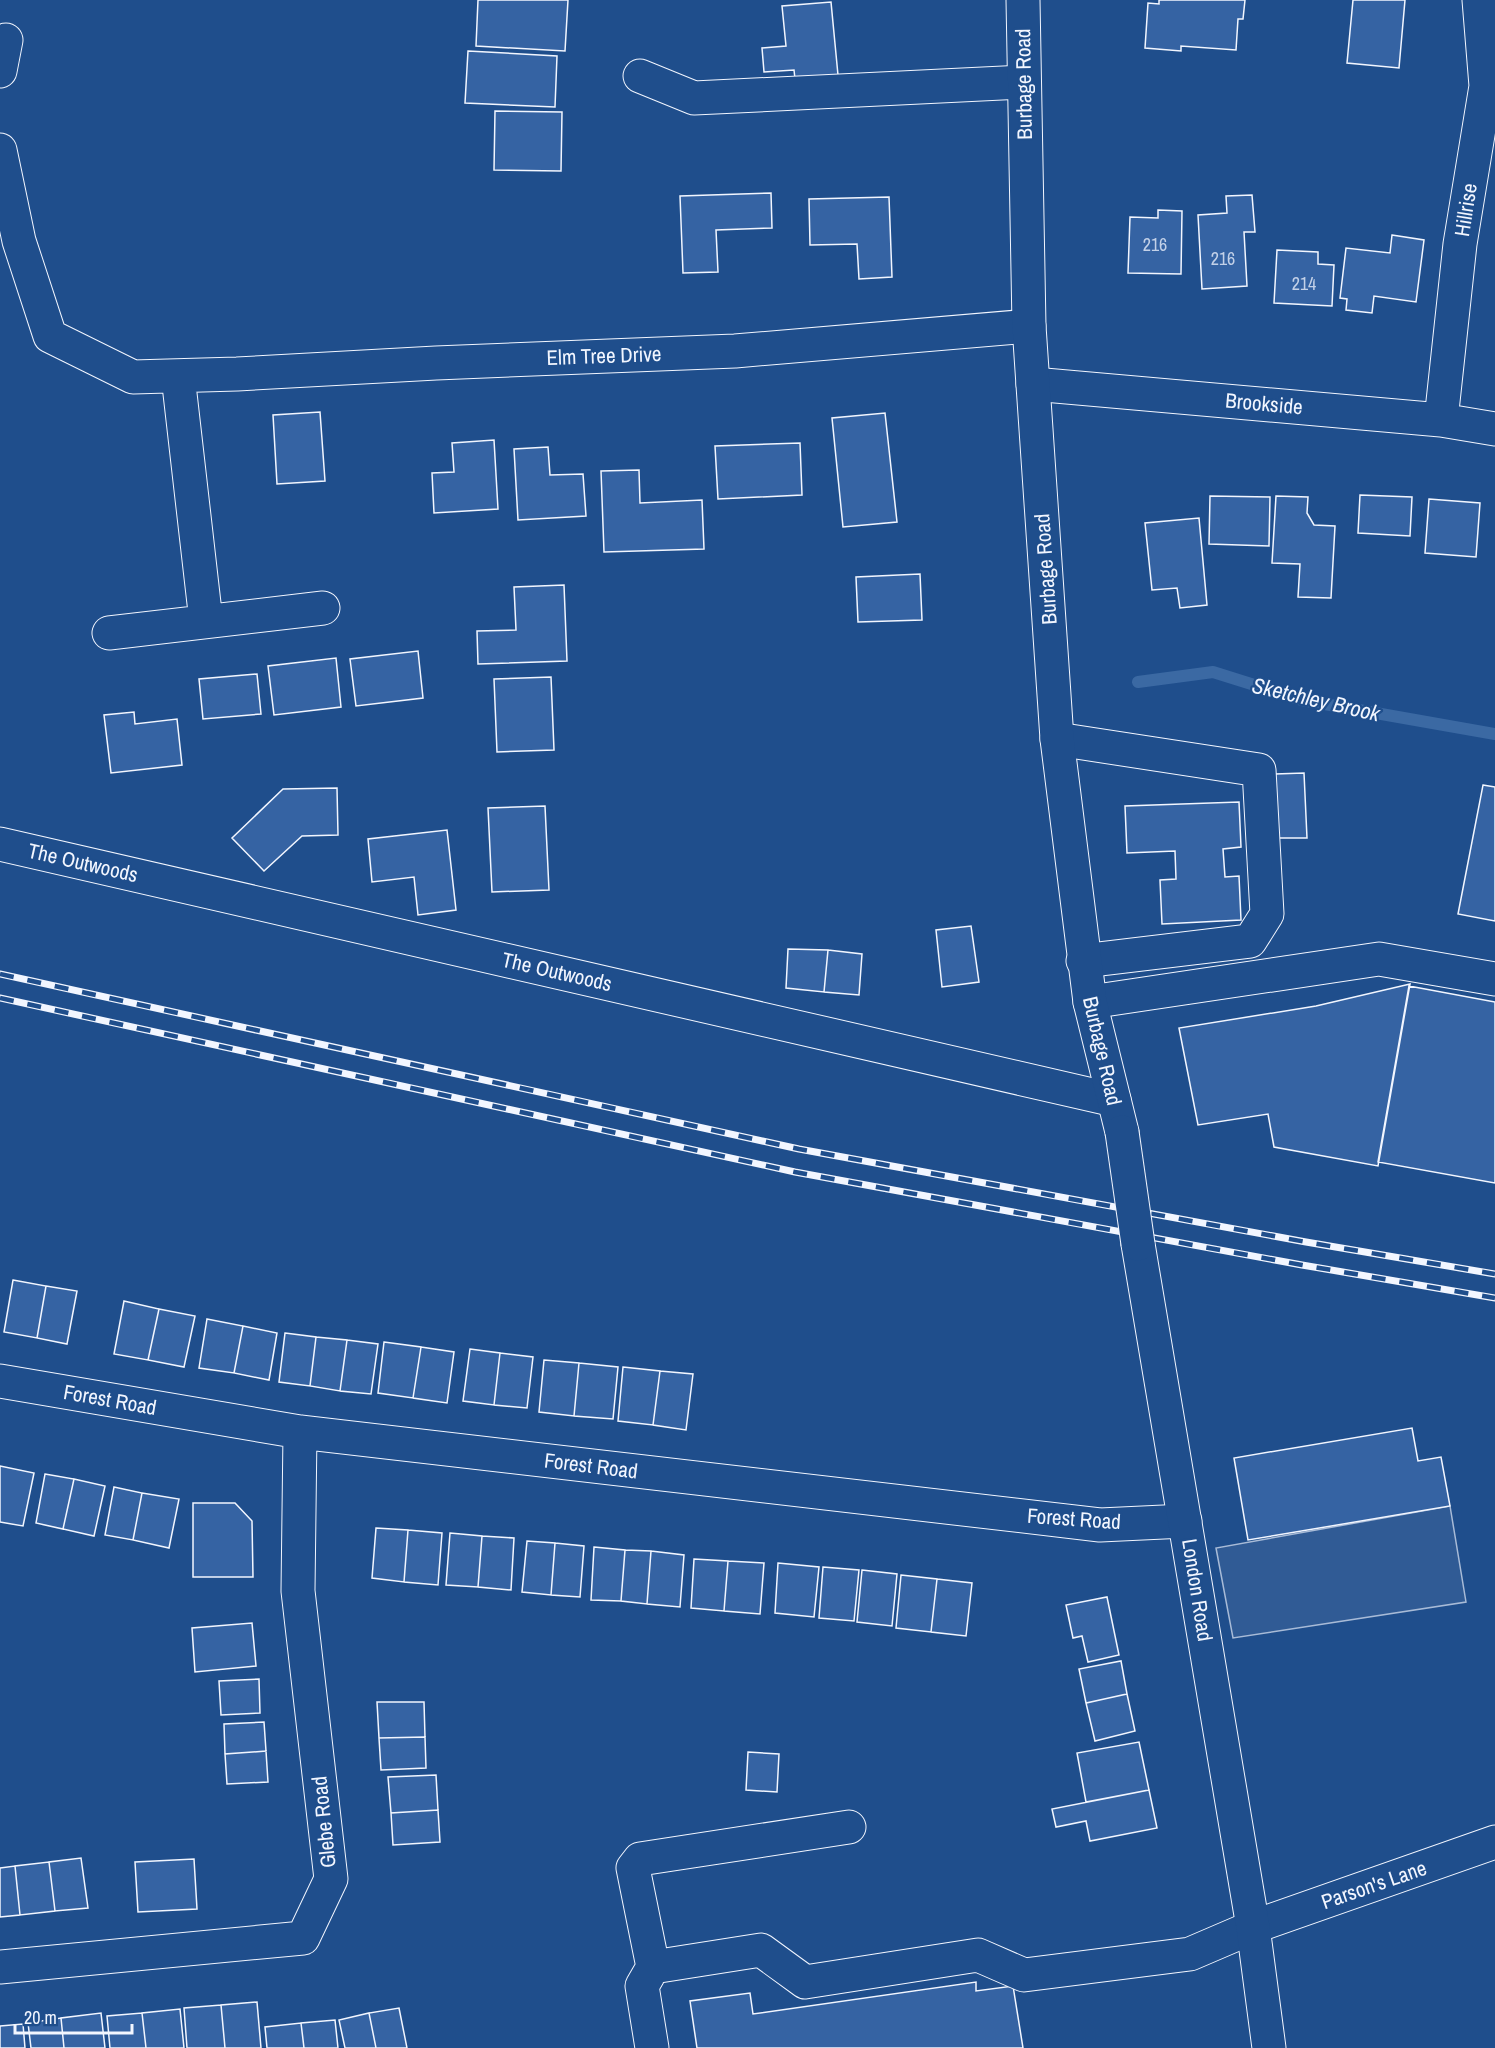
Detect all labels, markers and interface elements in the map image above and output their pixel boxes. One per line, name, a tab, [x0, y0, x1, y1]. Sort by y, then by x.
street label: Burbage Road	[1008, 28, 1039, 140]
street label: Hillrise	[1447, 181, 1484, 239]
house number: 216	[1143, 232, 1167, 257]
house number: 216	[1211, 246, 1235, 271]
house number: 214	[1292, 271, 1316, 296]
street label: Elm Tree Drive	[546, 339, 662, 372]
street label: Brookside	[1224, 386, 1304, 421]
street label: Burbage Road	[1027, 513, 1064, 625]
water label: Sketchley Brook	[1249, 670, 1384, 728]
street label: The Outwoods	[25, 836, 141, 889]
street label: The Outwoods	[499, 945, 615, 998]
street label: Burbage Road	[1076, 994, 1129, 1108]
street label: Forest Road	[61, 1377, 159, 1422]
street label: Forest Road	[543, 1445, 639, 1486]
street label: Forest Road	[1026, 1501, 1122, 1536]
street label: London Road	[1175, 1537, 1220, 1643]
street label: Glebe Road	[304, 1775, 343, 1869]
street label: Parson's Lane	[1317, 1853, 1430, 1916]
scale bar	[15, 1997, 132, 2035]
text: 20 m	[24, 2005, 57, 2030]

